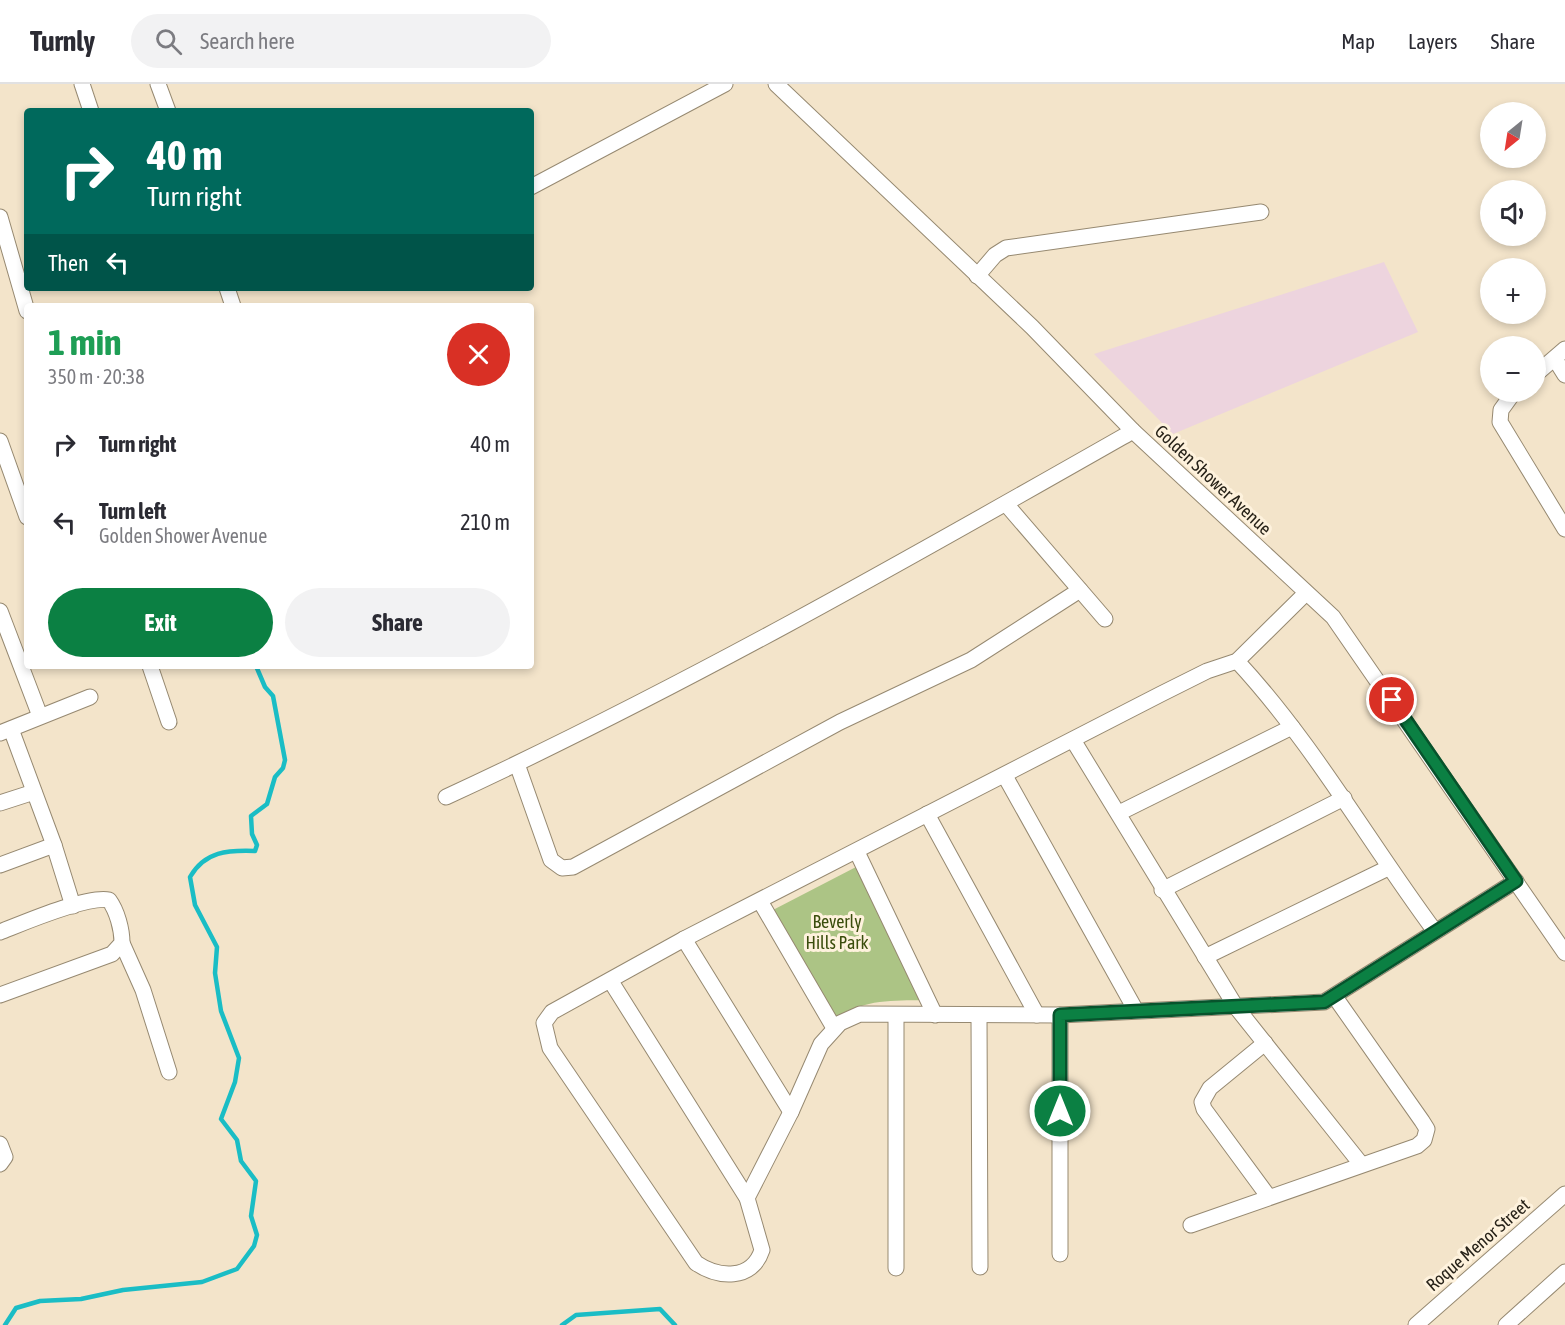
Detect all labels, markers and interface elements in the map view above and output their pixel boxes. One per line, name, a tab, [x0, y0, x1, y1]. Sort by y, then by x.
search box	[131, 14, 551, 68]
text: Turnly	[30, 25, 95, 57]
icon: search	[152, 25, 185, 58]
text: Search here	[200, 28, 295, 54]
text: Map	[1341, 29, 1375, 53]
text: Layers	[1408, 29, 1458, 53]
text: Share	[1491, 29, 1535, 53]
north arrow	[1480, 102, 1546, 168]
map controls	[1480, 102, 1546, 402]
text: 40 m	[147, 131, 222, 179]
icon: right	[48, 132, 126, 210]
button: sound	[1480, 180, 1546, 246]
text: Turn right	[147, 181, 242, 212]
icon: left	[101, 246, 134, 279]
text: Then	[48, 250, 89, 276]
button: +	[1480, 258, 1546, 324]
text: 1 min	[48, 321, 122, 363]
button: close	[447, 323, 510, 386]
button: −	[1480, 336, 1546, 402]
text: 350 m · 20:38	[48, 365, 145, 388]
street label: Golden Shower Avenue	[1151, 420, 1276, 539]
icon: right	[48, 428, 81, 461]
text: Turn right	[99, 431, 176, 457]
text: 40 m	[470, 431, 510, 457]
text: Turn left	[99, 498, 166, 524]
icon: left	[48, 506, 81, 539]
text: 210 m	[460, 509, 510, 535]
text: Golden Shower Avenue	[99, 524, 267, 547]
button: Exit	[48, 588, 273, 657]
button: Share	[285, 588, 510, 657]
pin	[1366, 674, 1417, 725]
icon: arrive	[1375, 683, 1408, 716]
park label: Beverly Hills Park	[805, 911, 869, 953]
position arrow	[1028, 1079, 1092, 1143]
street label: Roque Menor Street	[1422, 1194, 1534, 1295]

